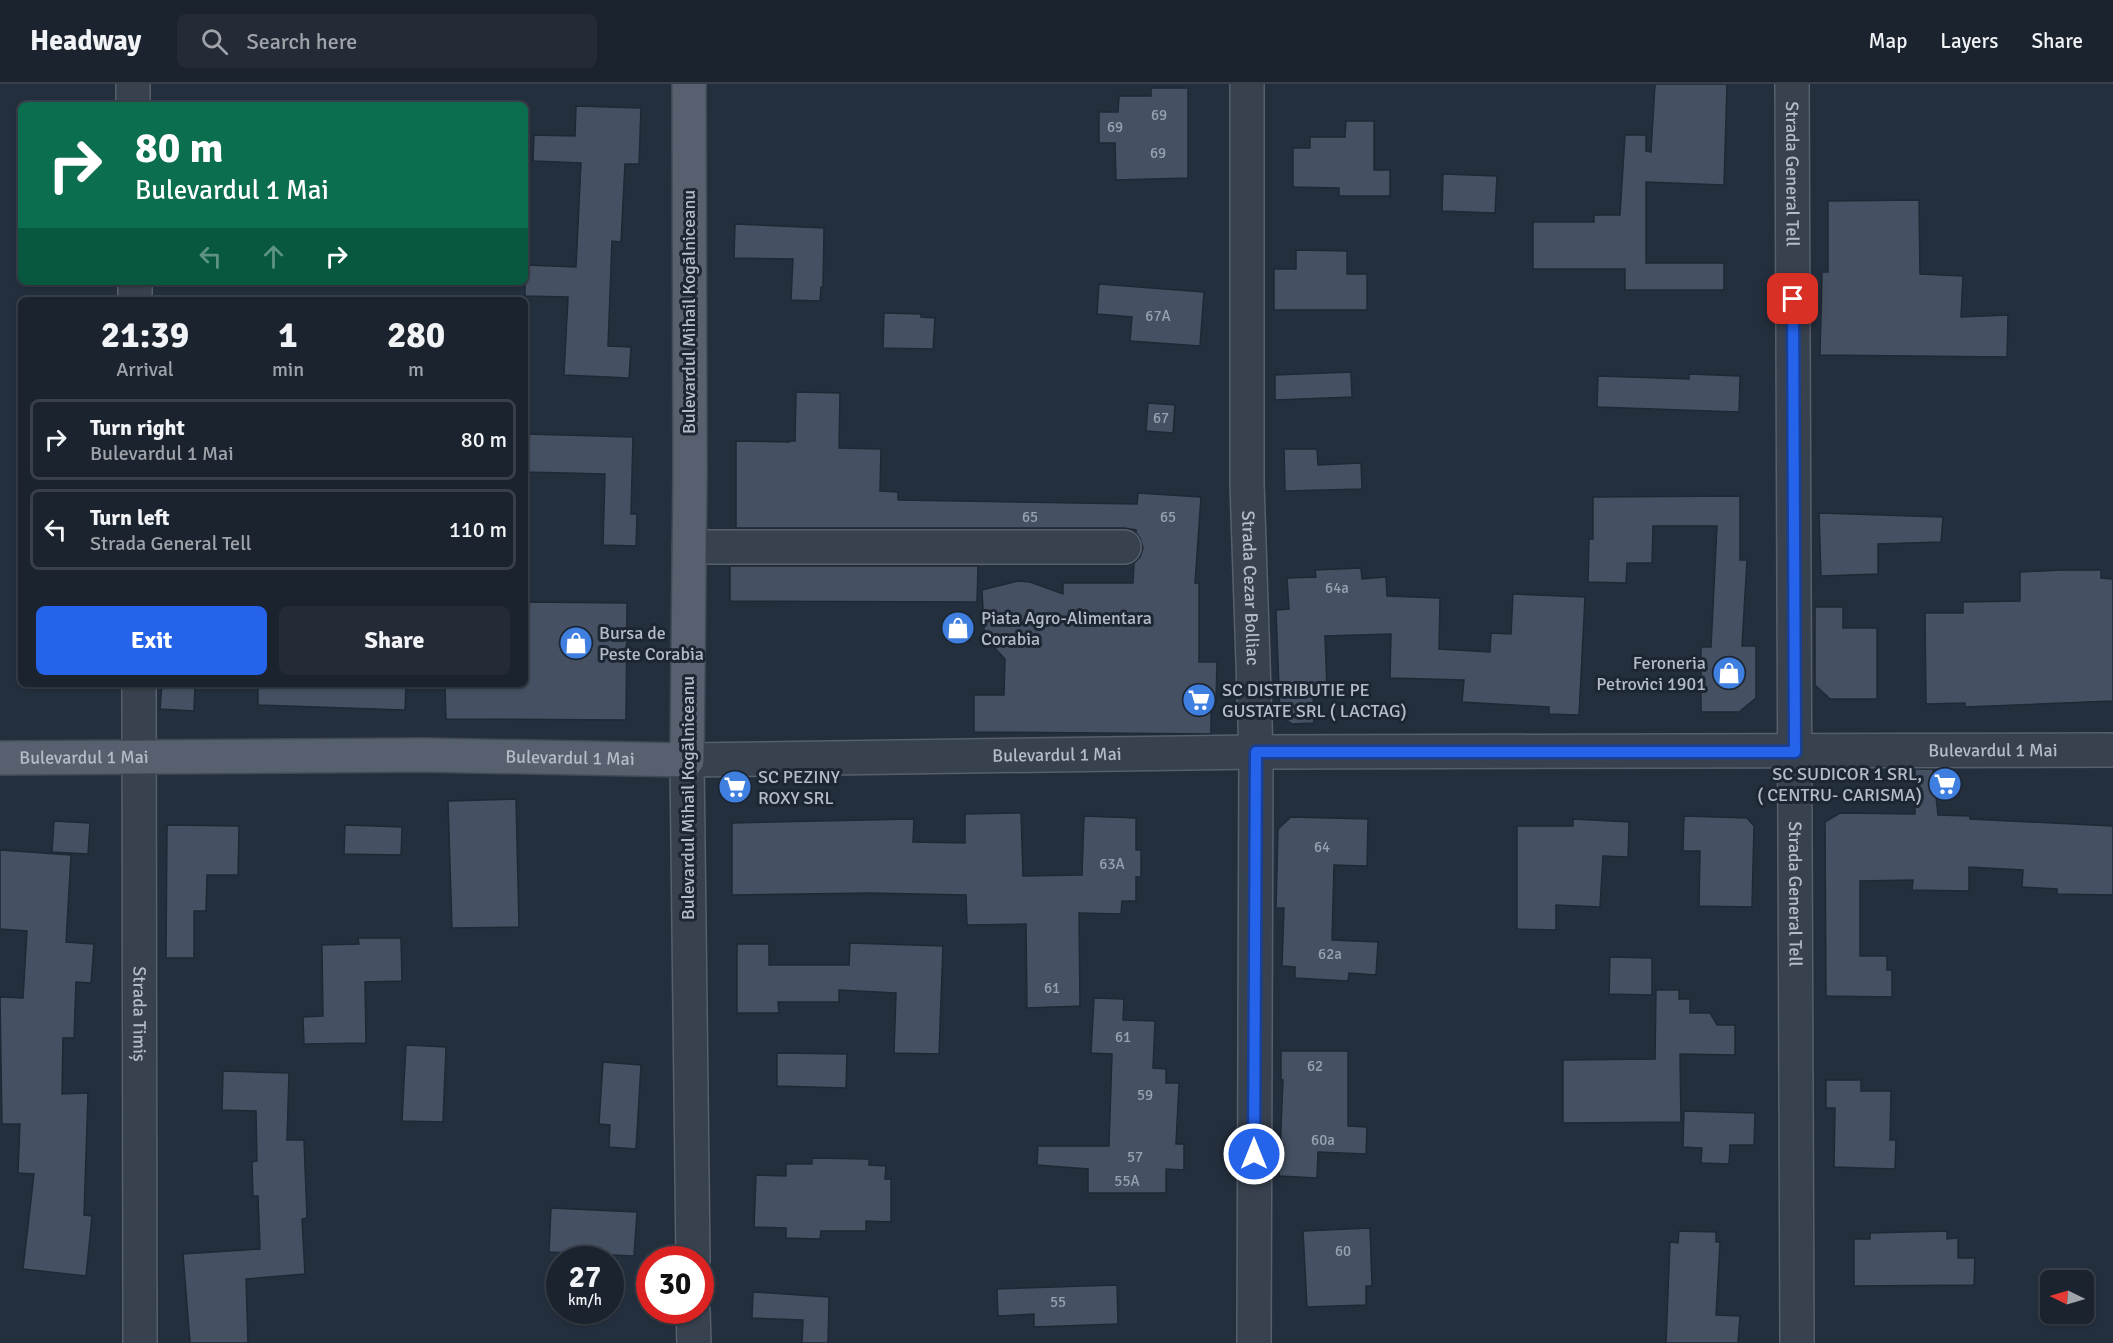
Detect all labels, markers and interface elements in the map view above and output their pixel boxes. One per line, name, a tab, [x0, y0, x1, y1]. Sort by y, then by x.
search box	[177, 14, 597, 68]
text: Headway	[30, 24, 141, 58]
icon: search	[198, 25, 231, 58]
text: Search here	[246, 28, 357, 55]
text: Map	[1869, 28, 1907, 54]
text: Layers	[1940, 28, 1998, 54]
text: Share	[2031, 28, 2083, 54]
street label: Strada General Tell	[1781, 101, 1804, 247]
house number: 69	[1151, 106, 1167, 124]
house number: 69	[1107, 118, 1123, 136]
text: 80 m	[135, 123, 224, 174]
icon: right	[36, 126, 114, 204]
house number: 69	[1150, 144, 1166, 162]
text: Bulevardul 1 Mai	[135, 174, 329, 207]
street label: Bulevardul Mihail Kogălniceanu	[678, 190, 700, 434]
icon: left	[194, 240, 227, 273]
icon: ahead	[257, 240, 290, 273]
icon: right	[320, 240, 353, 273]
pin	[1767, 273, 1818, 324]
icon: arrive	[1776, 282, 1809, 315]
house number: 67A	[1145, 307, 1171, 325]
text: 21:39	[101, 313, 189, 358]
text: 1	[278, 313, 298, 358]
text: 280	[387, 313, 445, 358]
text: Arrival	[116, 357, 174, 382]
text: min	[272, 357, 304, 382]
text: m	[408, 357, 424, 382]
house number: 67	[1153, 409, 1169, 427]
text: Turn right	[90, 414, 185, 441]
icon: right	[39, 423, 72, 456]
text: 80 m	[461, 426, 507, 453]
text: Bulevardul 1 Mai	[90, 441, 234, 466]
text: Turn left	[90, 504, 170, 531]
house number: 65	[1022, 508, 1038, 526]
house number: 65	[1160, 508, 1176, 526]
street label: Strada Cezar Bolliac	[1237, 510, 1264, 666]
icon: left	[39, 513, 72, 546]
text: 110 m	[449, 516, 507, 543]
text: Strada General Tell	[90, 531, 252, 556]
house number: 64a	[1325, 579, 1349, 597]
button: Exit	[36, 606, 267, 675]
button: Share	[279, 606, 510, 675]
place label: Piata Agro-Alimentara Corabia	[981, 607, 1152, 650]
shop icon: Piata Agro-Alimentara Corabia	[940, 610, 976, 646]
place label: Bursa de Peste Corabia	[599, 622, 704, 665]
shop icon: Bursa de Peste Corabia	[558, 625, 594, 661]
place label: Feroneria Petrovici 1901	[1596, 652, 1706, 695]
shop icon: Feroneria Petrovici 1901	[1711, 655, 1747, 691]
street label: Bulevardul Mihail Kogălniceanu	[677, 676, 699, 920]
place label: SC DISTRIBUTIE PE GUSTATE SRL ( LACTAG)	[1222, 679, 1407, 722]
supermarket icon: SC DISTRIBUTIE PE GUSTATE SRL ( LACTAG)	[1181, 682, 1217, 718]
street label: Bulevardul 1 Mai	[1928, 739, 2058, 761]
street label: Bulevardul 1 Mai	[992, 743, 1122, 767]
street label: Bulevardul 1 Mai	[19, 746, 149, 769]
street label: Bulevardul 1 Mai	[505, 746, 635, 770]
place label: SC SUDICOR 1 SRL, ( CENTRU- CARISMA)	[1757, 763, 1922, 806]
place label: SC PEZINY ROXY SRL	[758, 766, 840, 809]
supermarket icon: SC SUDICOR 1 SRL, ( CENTRU- CARISMA)	[1927, 766, 1963, 802]
supermarket icon: SC PEZINY ROXY SRL	[717, 769, 753, 805]
street label: Strada General Tell	[1784, 821, 1807, 967]
house number: 64	[1314, 838, 1330, 856]
house number: 63A	[1099, 855, 1125, 873]
house number: 62a	[1318, 945, 1342, 963]
street label: Strada Timiș	[128, 966, 151, 1062]
house number: 61	[1044, 979, 1060, 997]
house number: 61	[1115, 1028, 1131, 1046]
house number: 62	[1307, 1057, 1323, 1075]
house number: 59	[1137, 1086, 1153, 1104]
position arrow	[1222, 1122, 1286, 1186]
house number: 60a	[1311, 1131, 1335, 1149]
house number: 57	[1127, 1148, 1143, 1166]
house number: 55A	[1114, 1172, 1140, 1190]
house number: 60	[1335, 1242, 1351, 1260]
speed limit sign: 30	[636, 1246, 714, 1324]
text: 27	[569, 1259, 601, 1296]
north arrow	[2040, 1270, 2094, 1324]
map controls	[2040, 1270, 2094, 1324]
text: km/h	[568, 1291, 602, 1309]
house number: 55	[1050, 1293, 1066, 1311]

